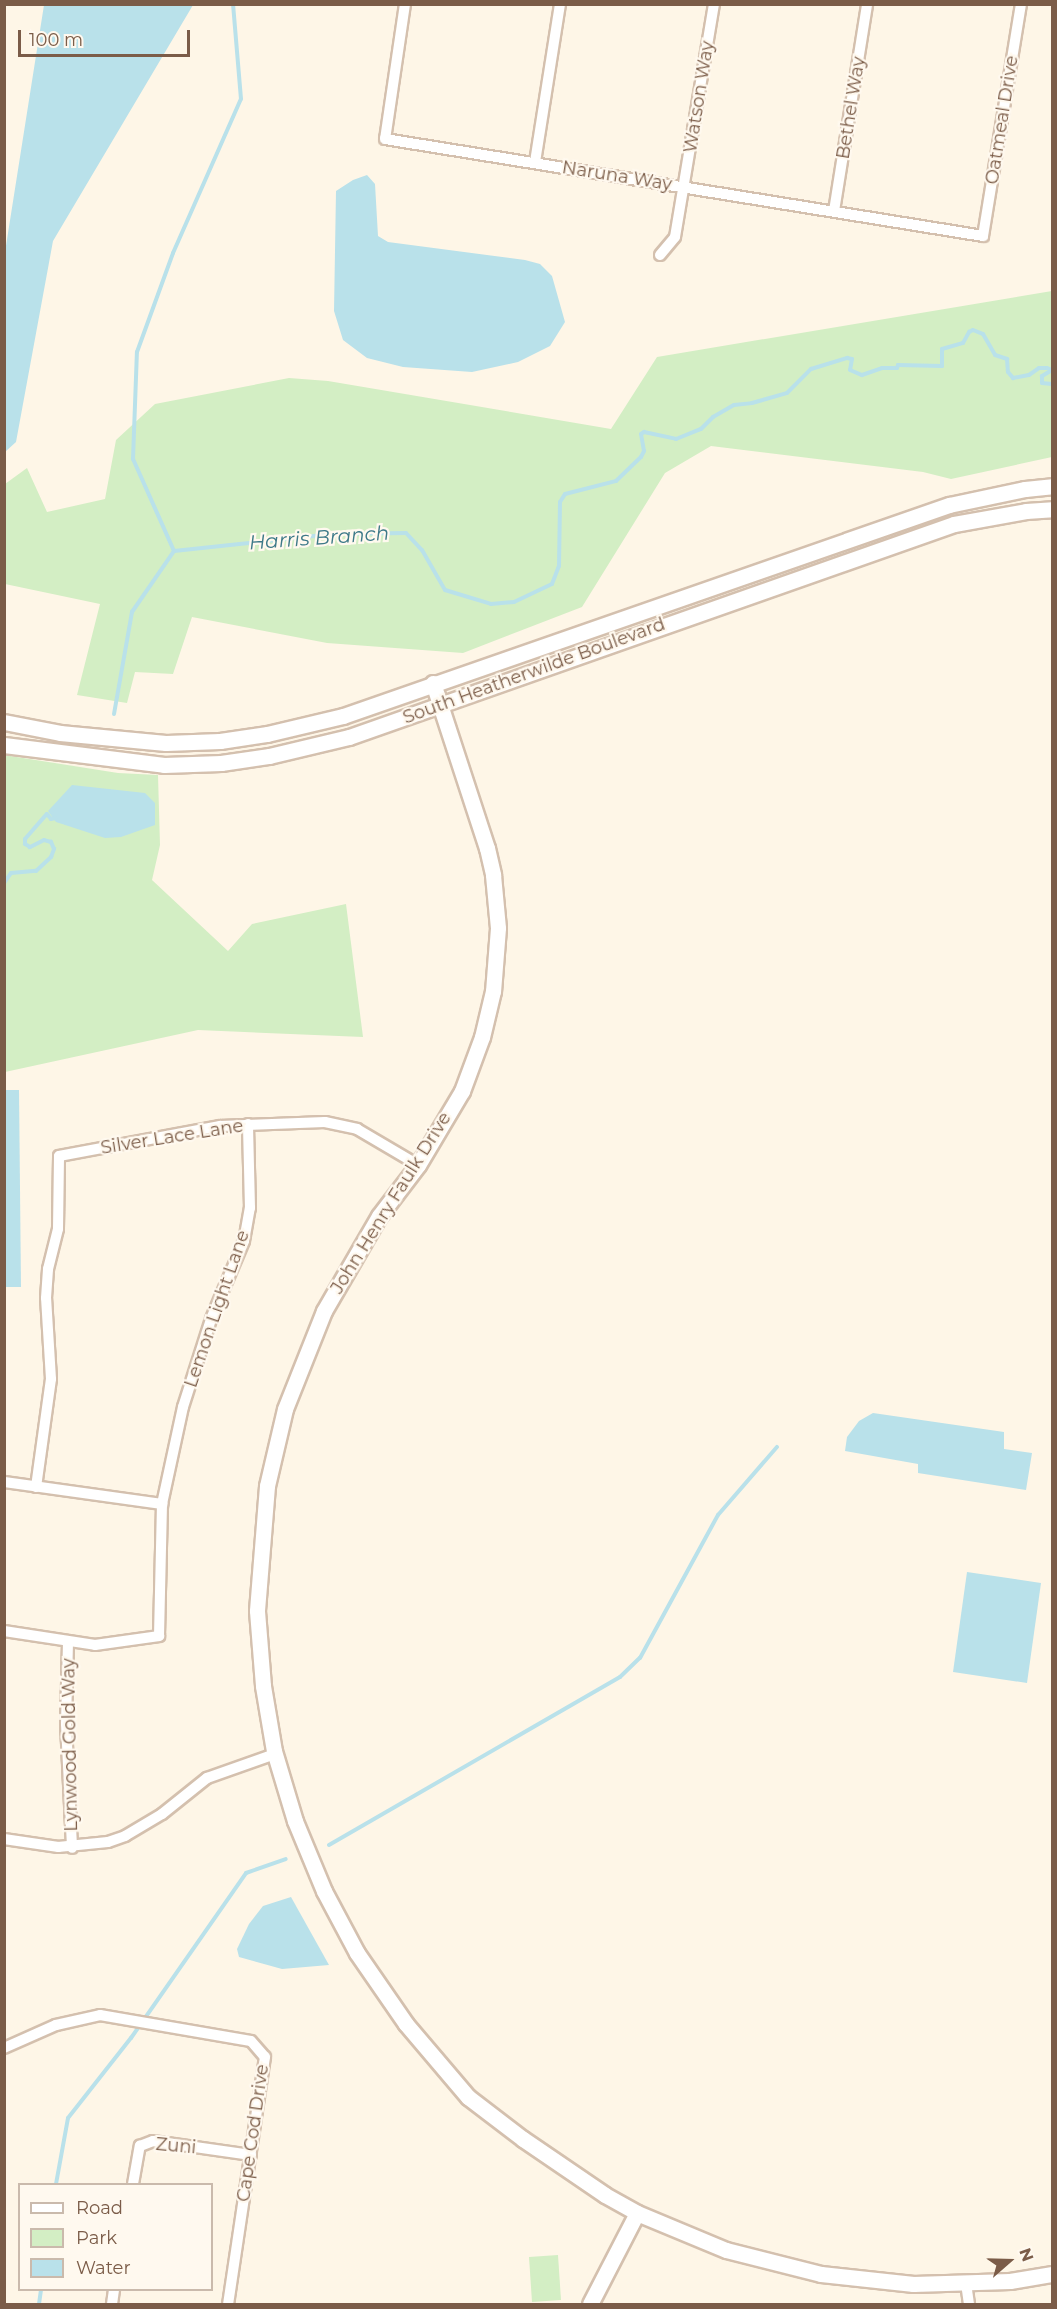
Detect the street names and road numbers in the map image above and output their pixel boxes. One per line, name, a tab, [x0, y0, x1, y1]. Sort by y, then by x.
street label: Watson Way	[680, 40, 718, 154]
street label: Oatmeal Drive	[981, 54, 1023, 186]
street label: Bethel Way	[832, 55, 870, 161]
street label: Naruna Way	[560, 157, 674, 195]
street label: South Heatherwilde Boulevard	[400, 613, 668, 729]
street label: John Henry Faulk Drive	[326, 1108, 456, 1298]
street label: Silver Lace Lane	[99, 1115, 245, 1159]
street label: Lemon Light Lane	[180, 1228, 254, 1390]
street label: Lynwood Gold Way	[58, 1658, 82, 1832]
street label: Cape Cod Drive	[233, 2063, 273, 2203]
street label: Zuni	[155, 2133, 197, 2159]

